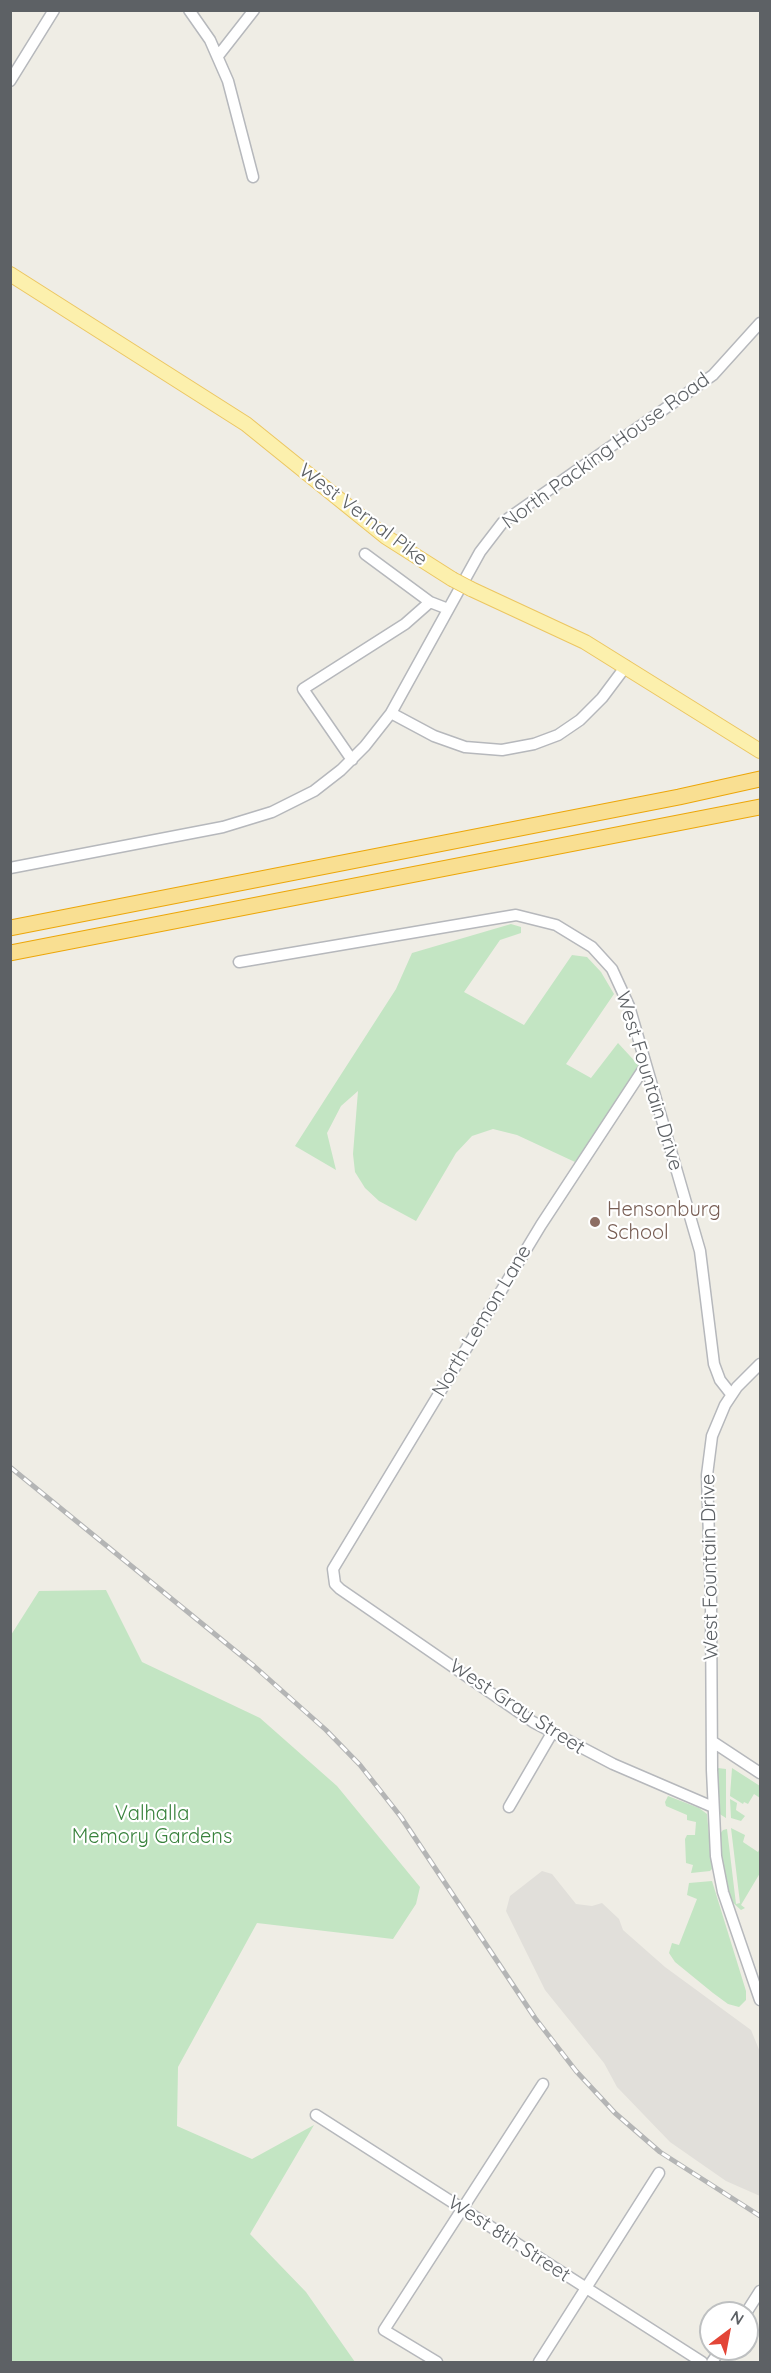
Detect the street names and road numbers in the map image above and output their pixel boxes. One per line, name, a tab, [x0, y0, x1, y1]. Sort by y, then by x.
street label: North Packing House Road	[498, 368, 714, 534]
street label: West Vernal Pike	[294, 459, 432, 571]
street label: West Fountain Drive	[610, 988, 688, 1174]
street label: North Lemon Lane	[427, 1241, 537, 1401]
street label: West Fountain Drive	[696, 1474, 724, 1660]
street label: West Gray Street	[445, 1654, 589, 1760]
street label: West 8th Street	[443, 2191, 575, 2287]

